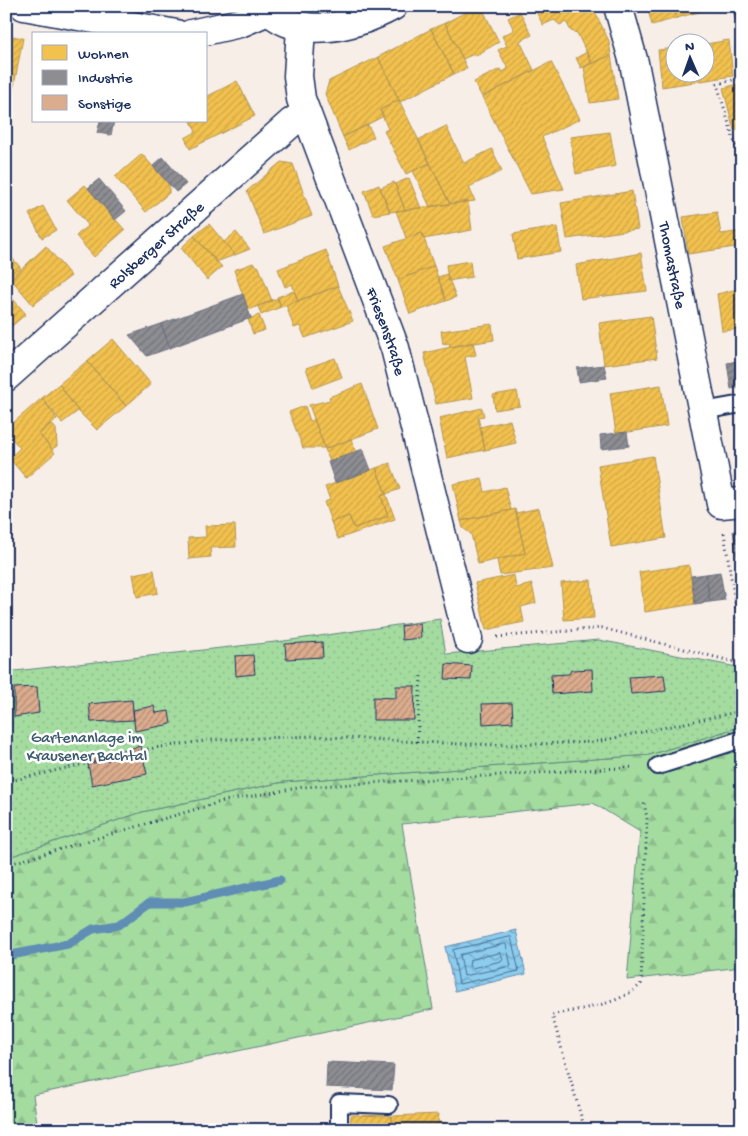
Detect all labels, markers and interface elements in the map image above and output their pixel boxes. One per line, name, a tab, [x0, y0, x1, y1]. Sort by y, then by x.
legend	[32, 32, 208, 122]
north arrow	[666, 32, 716, 82]
text: N	[685, 39, 694, 56]
text: Wohnen	[78, 46, 129, 64]
text: Industrie	[78, 70, 133, 88]
text: Sonstige	[78, 96, 131, 114]
street label: Rolsberger Straße	[106, 198, 210, 294]
street label: Thomastraße	[652, 219, 688, 311]
street label: Friesenstraße	[360, 284, 408, 379]
park label: Gartenanlage im Krausener Bachtal	[27, 730, 147, 767]

